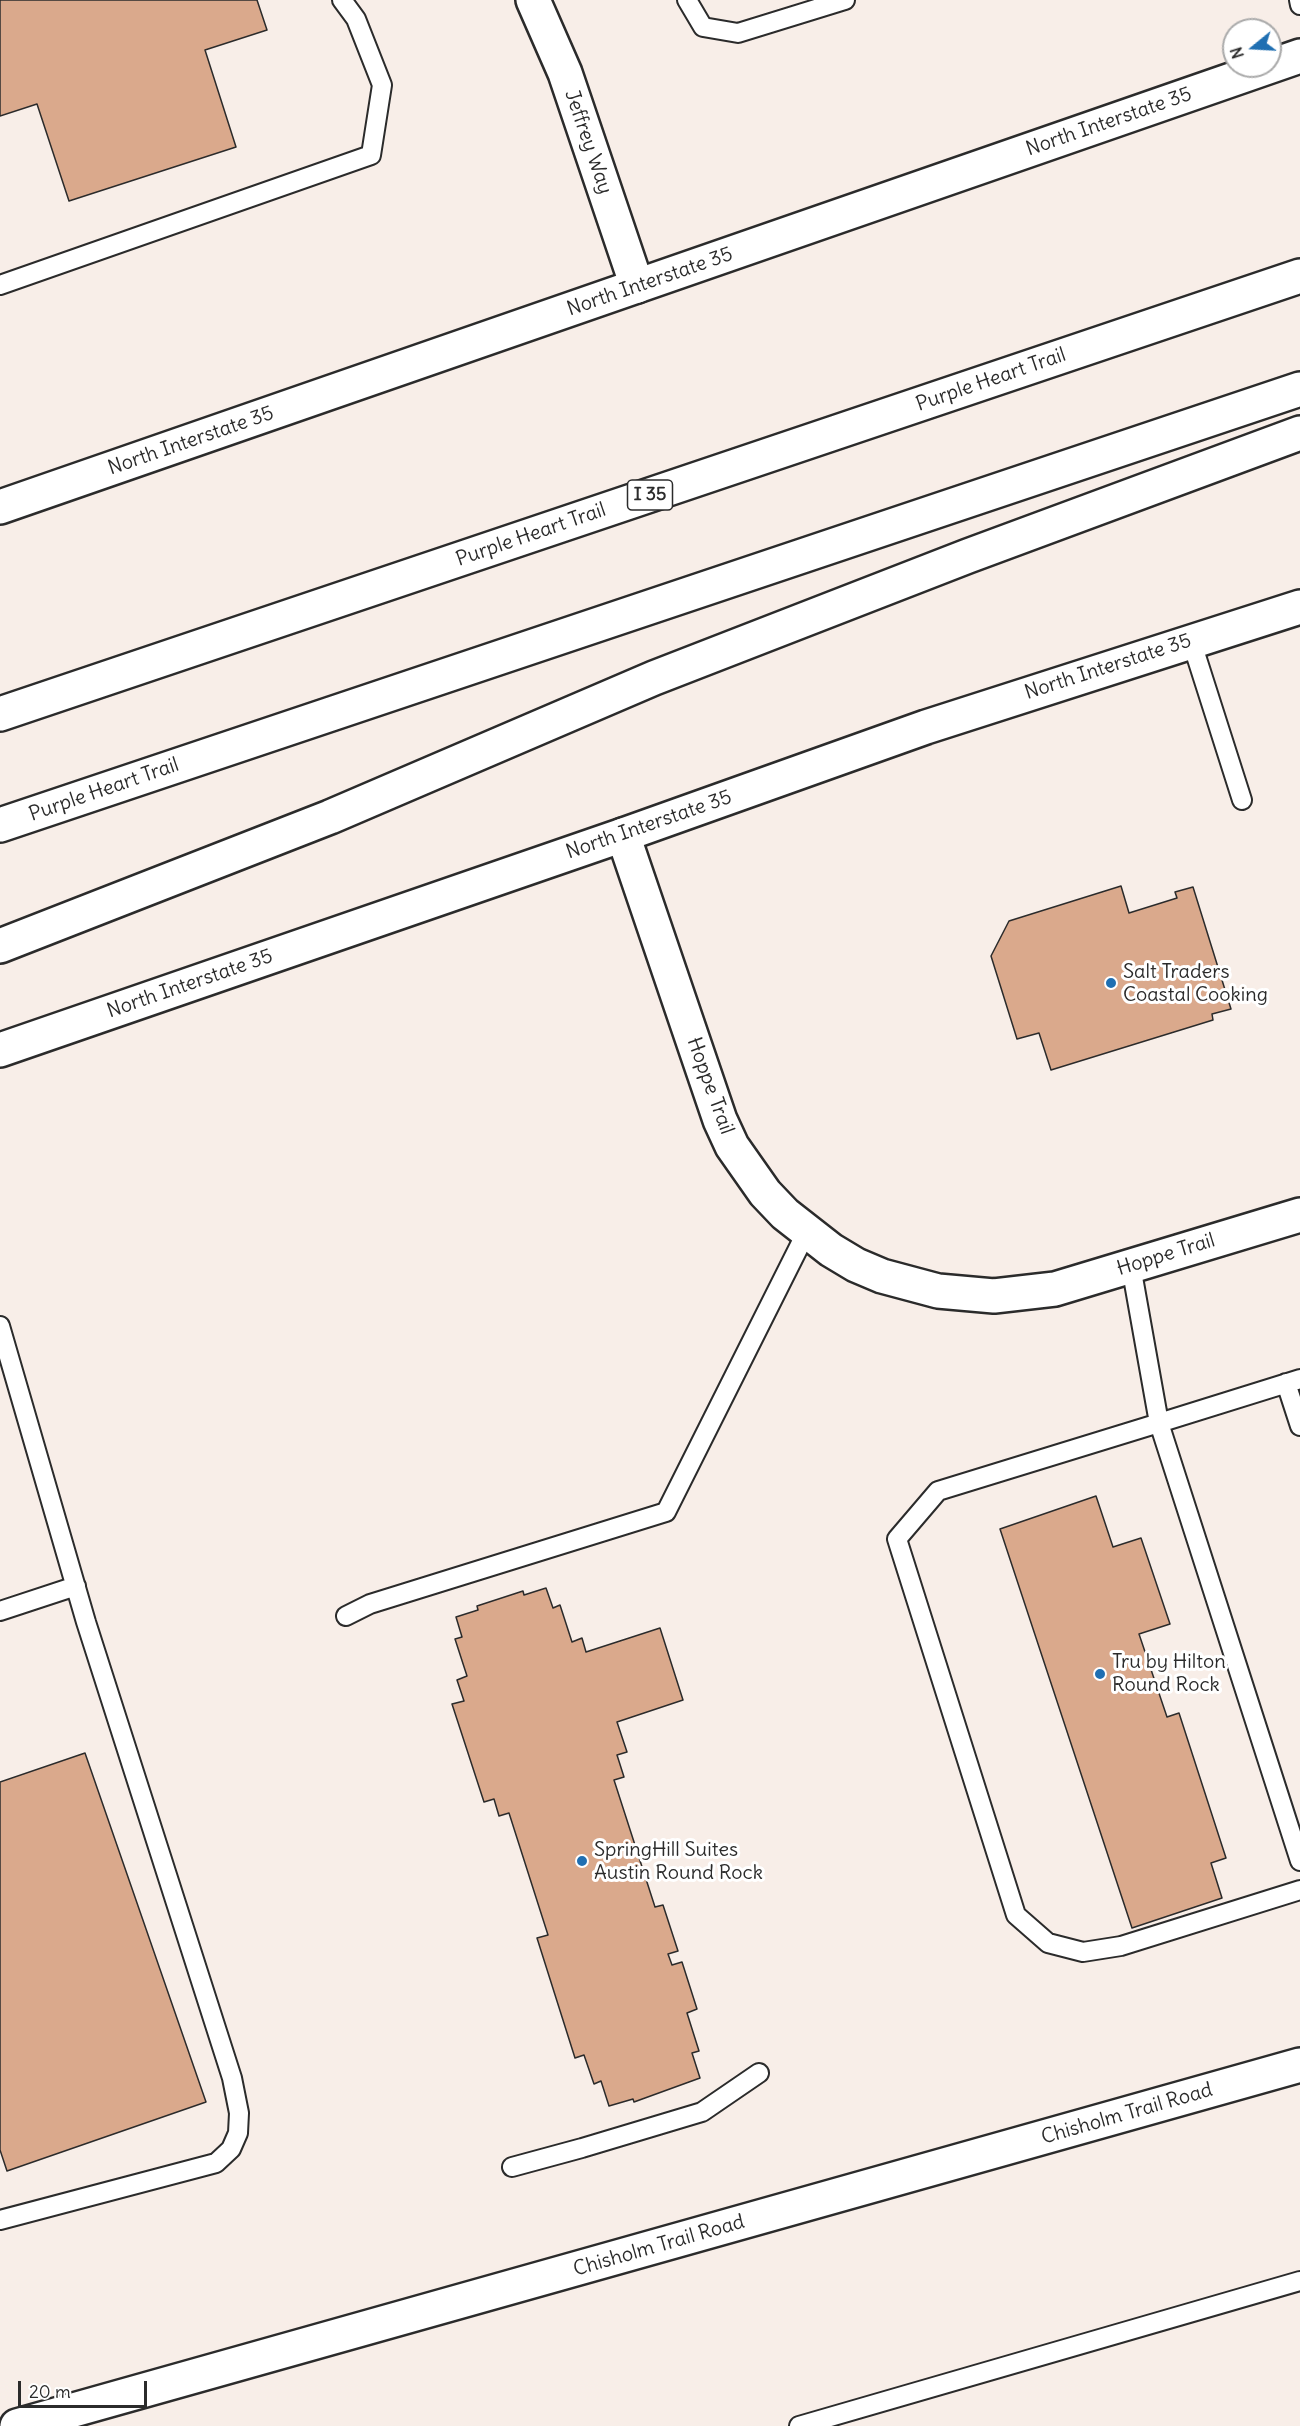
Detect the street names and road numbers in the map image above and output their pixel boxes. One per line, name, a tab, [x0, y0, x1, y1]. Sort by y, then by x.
street label: North Interstate 35	[1023, 82, 1195, 162]
street label: Jeffrey Way	[559, 87, 617, 197]
street label: North Interstate 35	[564, 242, 736, 322]
street label: Purple Heart Trail	[913, 343, 1069, 417]
street label: North Interstate 35	[105, 401, 277, 481]
road number: I 35	[628, 480, 672, 510]
street label: Purple Heart Trail	[453, 498, 609, 572]
street label: North Interstate 35	[1022, 629, 1194, 705]
street label: Purple Heart Trail	[26, 753, 182, 827]
street label: North Interstate 35	[563, 785, 735, 865]
street label: North Interstate 35	[104, 944, 276, 1024]
street label: Hoppe Trail	[681, 1034, 739, 1138]
street label: Hoppe Trail	[1114, 1229, 1218, 1281]
street label: Chisholm Trail Road	[1039, 2078, 1215, 2150]
street label: Chisholm Trail Road	[571, 2210, 747, 2282]

